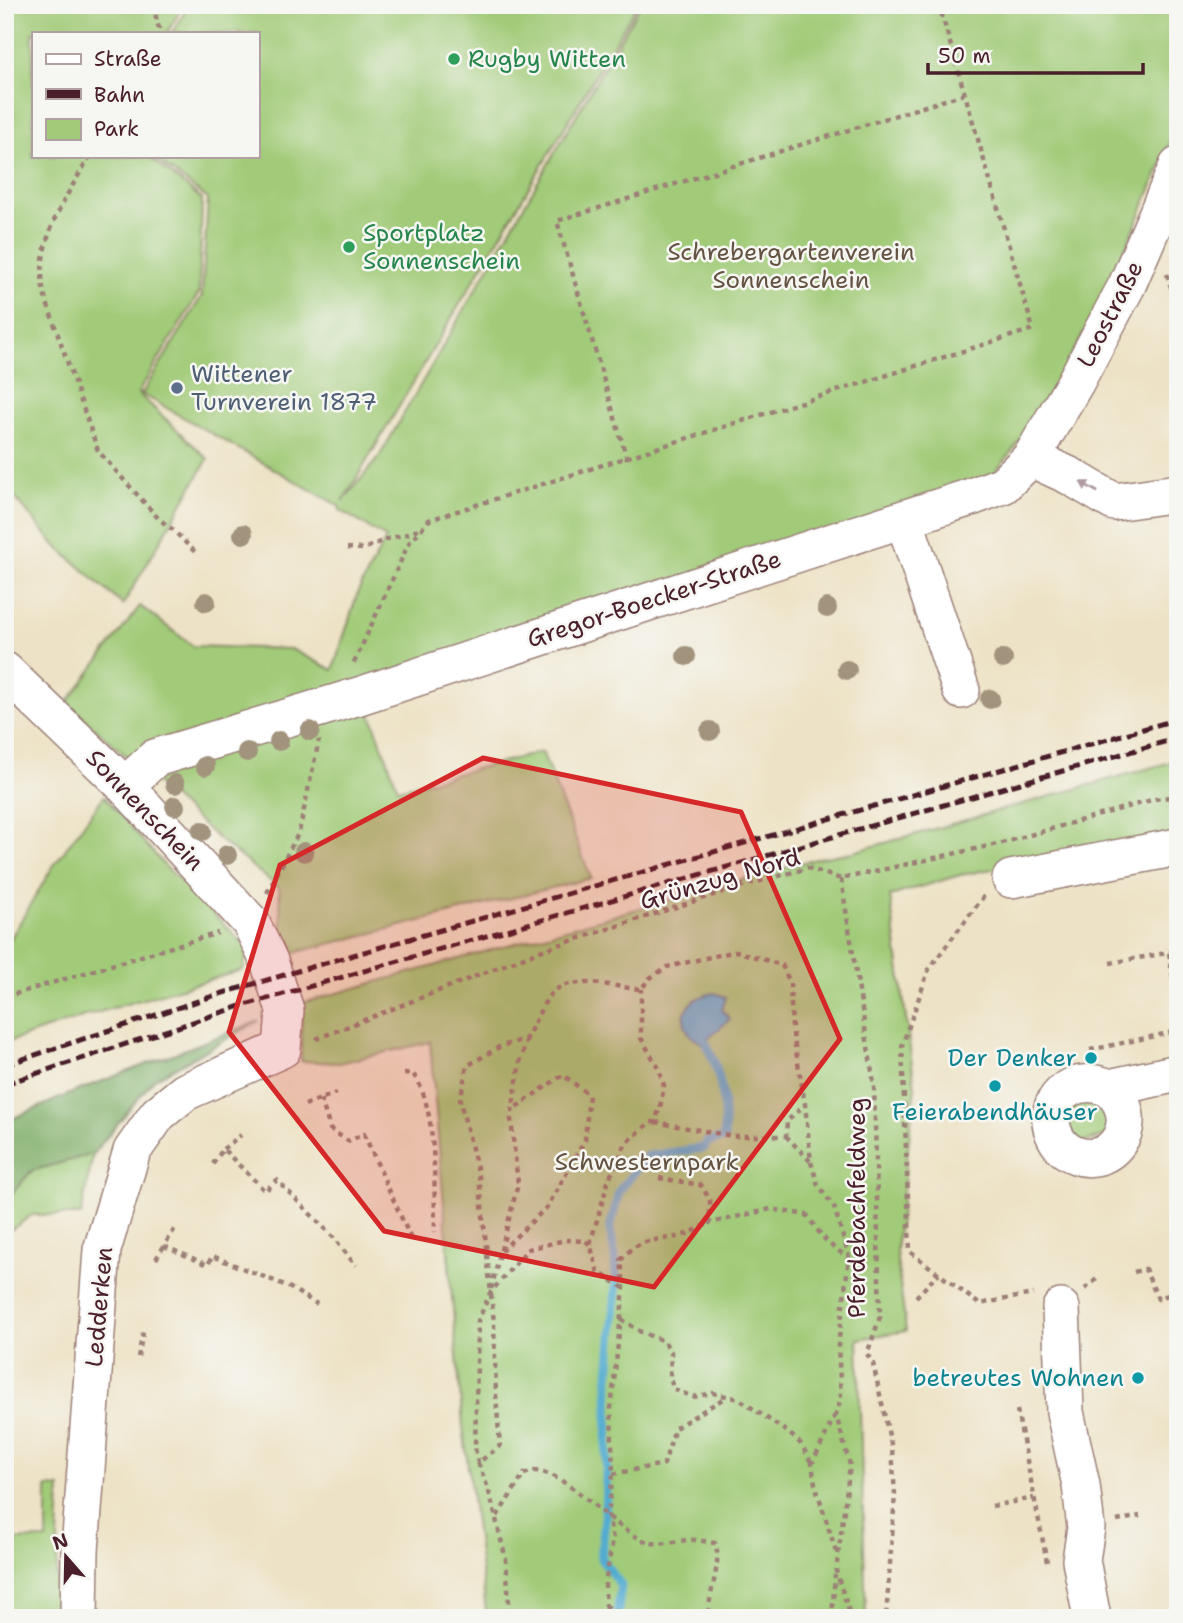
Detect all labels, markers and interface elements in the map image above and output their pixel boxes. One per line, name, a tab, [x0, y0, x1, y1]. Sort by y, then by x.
legend	[32, 32, 259, 158]
scale bar	[928, 32, 1143, 76]
text: 50 m	[938, 42, 991, 70]
place label: Rugby Witten	[468, 43, 626, 75]
text: Straße	[94, 45, 162, 73]
marker: Rugby Witten	[446, 51, 462, 67]
text: Bahn	[94, 81, 145, 109]
text: Park	[94, 115, 139, 143]
place label: Sportplatz Sonnenschein	[363, 217, 520, 277]
park label: Schrebergartenverein Sonnenschein	[667, 236, 915, 296]
marker: Sportplatz Sonnenschein	[341, 239, 357, 255]
street label: Leostraße	[1069, 255, 1151, 373]
place label: Wittener Turnverein 1877	[191, 358, 377, 418]
marker: Wittener Turnverein 1877	[169, 380, 185, 396]
one-way arrow	[1080, 481, 1099, 494]
street label: Gregor-Boecker-Straße	[523, 543, 785, 655]
street label: Sonnenschein	[79, 742, 211, 878]
street label: Grünzug Nord	[636, 841, 804, 917]
place label: Der Denker	[948, 1042, 1077, 1074]
marker: Der Denker	[1083, 1050, 1099, 1066]
marker: Feierabendhäuser	[987, 1078, 1003, 1094]
place label: Feierabendhäuser	[892, 1096, 1098, 1128]
street label: Pferdebachfeldweg	[841, 1098, 873, 1318]
park label: Schwesternpark	[555, 1146, 739, 1178]
street label: Ledderken	[78, 1245, 120, 1369]
place label: betreutes Wohnen	[912, 1362, 1124, 1394]
marker: betreutes Wohnen	[1130, 1370, 1146, 1386]
north arrow	[32, 1522, 102, 1592]
text: N	[49, 1527, 72, 1556]

